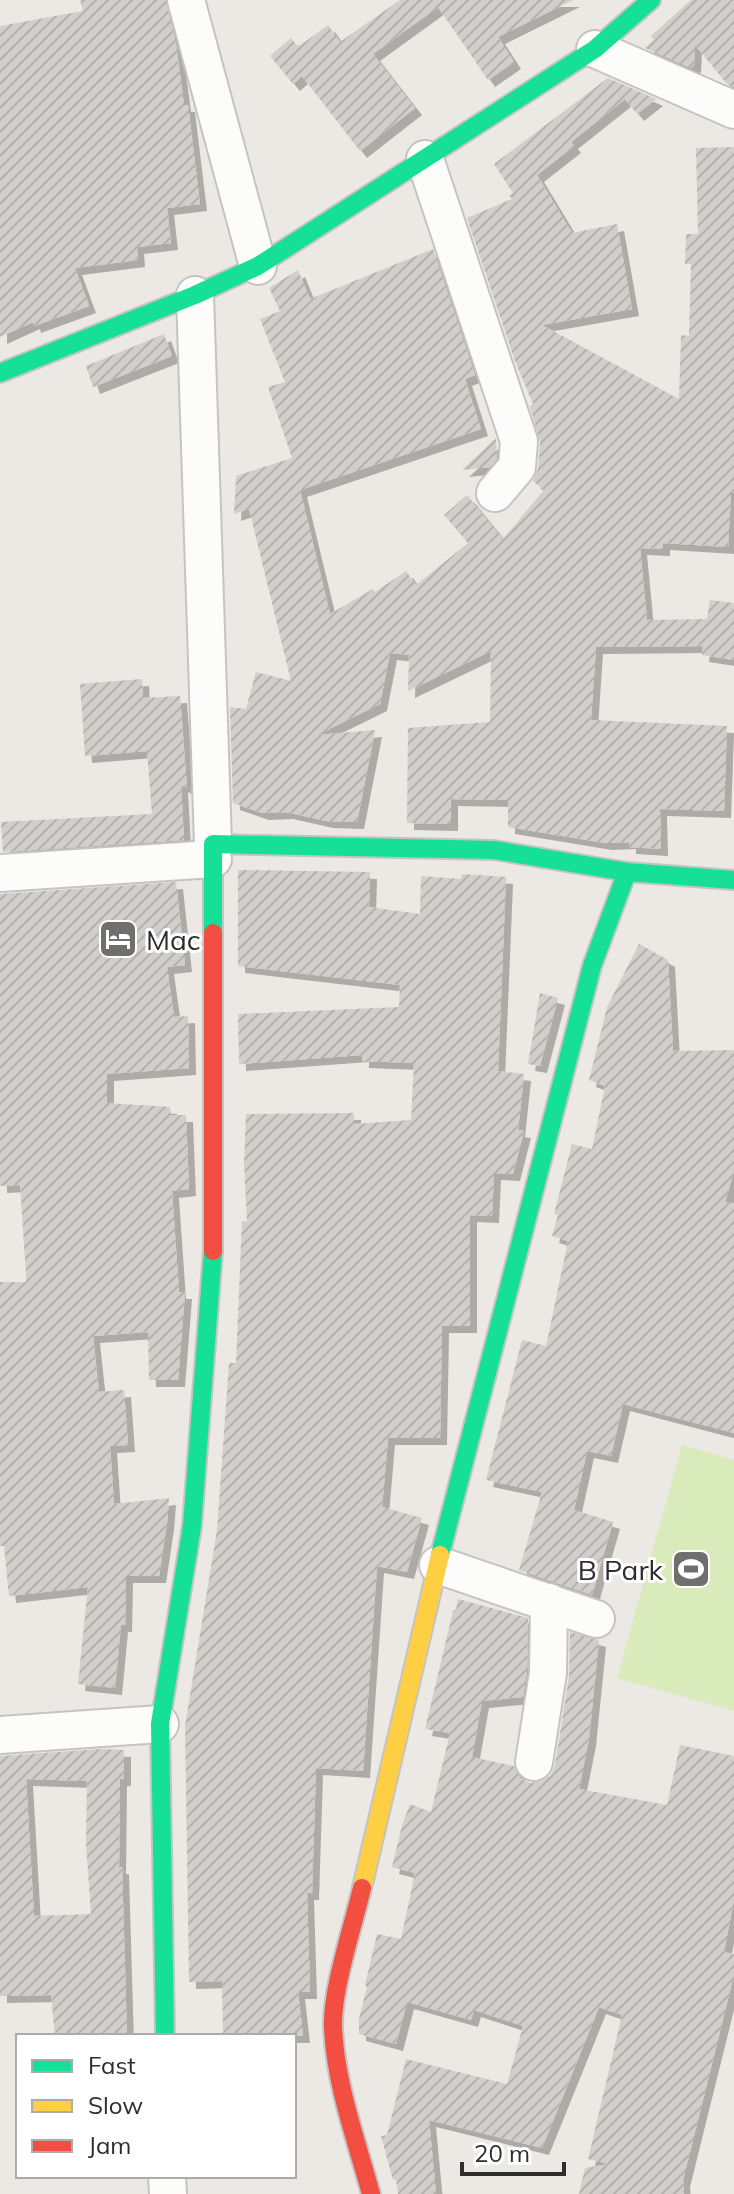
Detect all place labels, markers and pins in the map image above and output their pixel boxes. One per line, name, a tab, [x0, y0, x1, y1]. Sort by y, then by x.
hotel icon: Mac	[97, 918, 139, 960]
place label: Mac	[146, 922, 201, 957]
sports icon: B Park	[670, 1548, 712, 1590]
place label: B Park	[578, 1552, 664, 1587]

